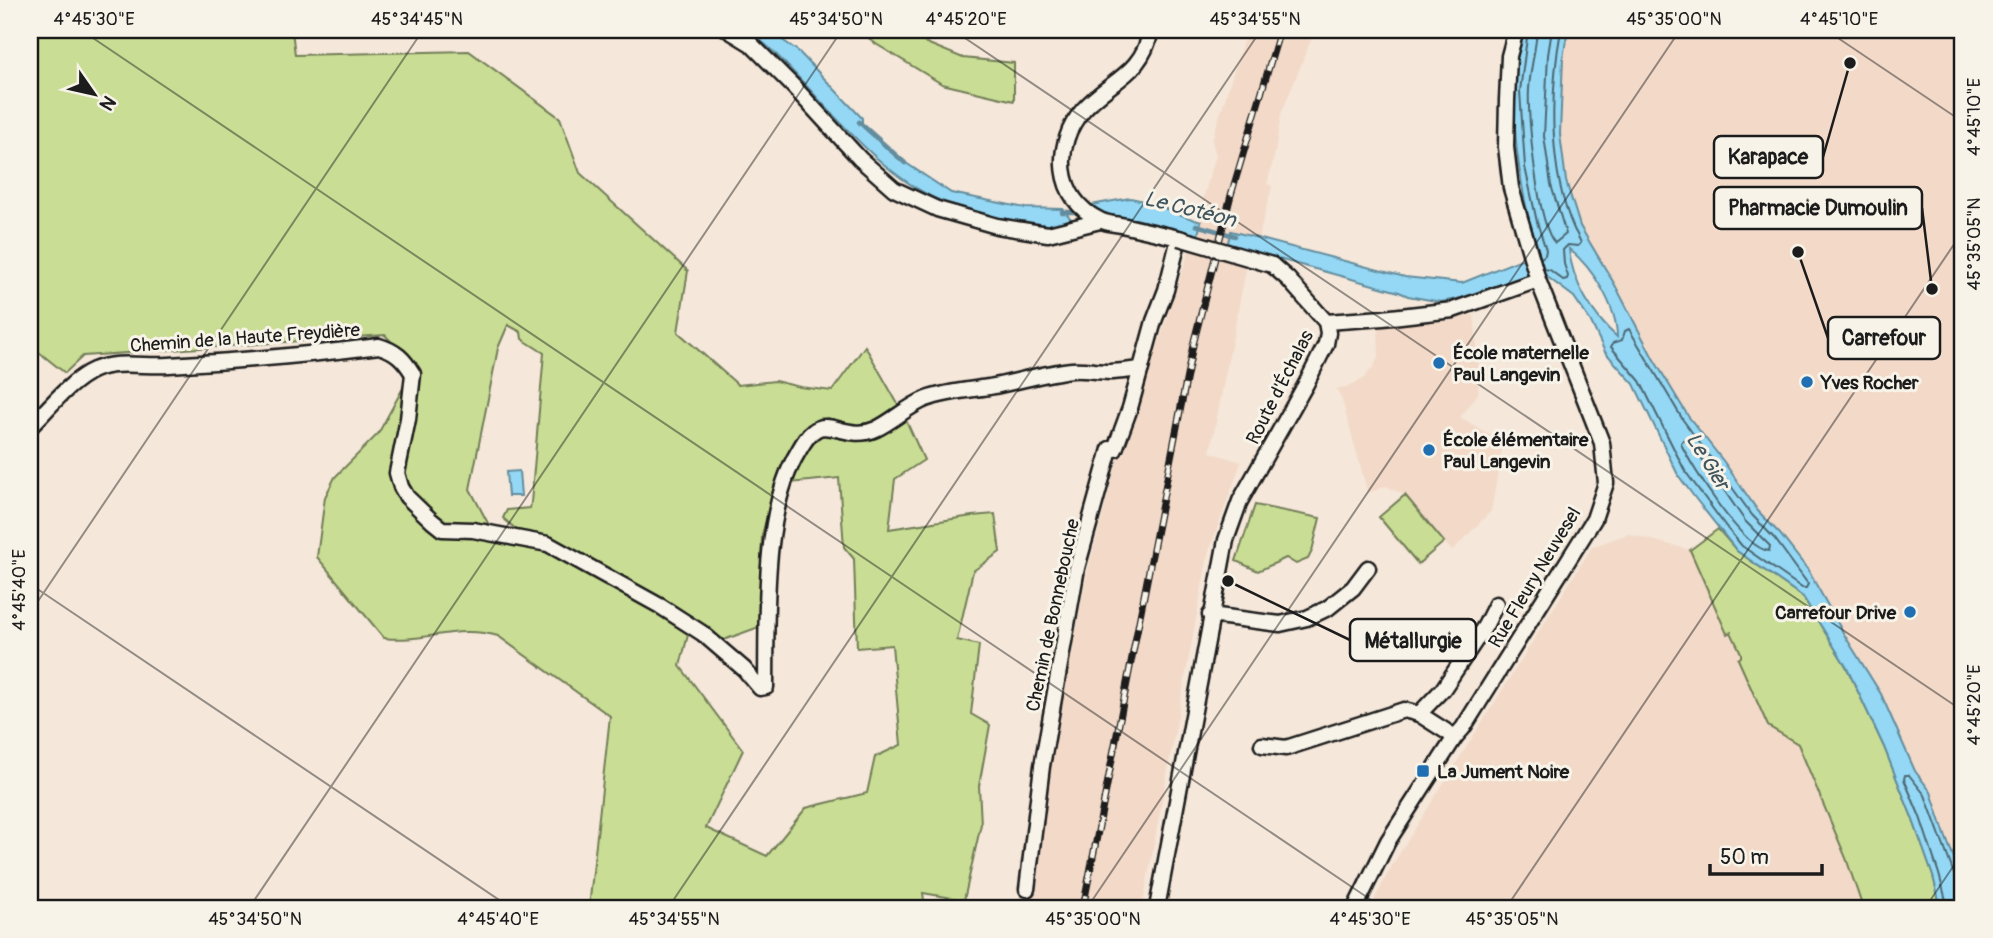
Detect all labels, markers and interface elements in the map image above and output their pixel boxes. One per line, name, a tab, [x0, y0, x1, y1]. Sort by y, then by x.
text: 4°45'30"E	[53, 8, 135, 31]
text: 45°34'45"N	[371, 8, 463, 31]
text: 45°34'50"N	[789, 8, 883, 31]
text: 4°45'20"E	[925, 8, 1007, 31]
text: 45°34'55"N	[1209, 8, 1301, 31]
text: 45°35'00"N	[1626, 8, 1722, 31]
text: 4°45'10"E	[1800, 8, 1878, 31]
north arrow	[60, 60, 130, 130]
text: 4°45'10"E	[1963, 78, 1986, 156]
text: N	[94, 91, 121, 115]
callout: Karapace	[1714, 136, 1823, 178]
text: Karapace	[1728, 144, 1809, 171]
water label: Le Cotéon	[1141, 185, 1240, 234]
callout: Pharmacie Dumoulin	[1714, 187, 1922, 229]
text: Pharmacie Dumoulin	[1728, 195, 1908, 222]
text: 45°35'05"N	[1963, 198, 1986, 290]
callout: Carrefour	[1828, 317, 1940, 359]
street label: Chemin de la Haute Freydière	[129, 318, 361, 358]
text: Carrefour	[1842, 325, 1927, 352]
street label: Route d'Échalas	[1241, 326, 1319, 449]
place label: École maternelle Paul Langevin	[1453, 341, 1590, 387]
marker: École maternelle Paul Langevin	[1431, 355, 1447, 371]
place label: Yves Rocher	[1820, 371, 1919, 395]
marker: Yves Rocher	[1799, 374, 1815, 390]
place label: École élémentaire Paul Langevin	[1443, 428, 1589, 474]
water label: Le Gier	[1680, 428, 1737, 497]
marker: École élémentaire Paul Langevin	[1421, 442, 1437, 458]
street label: Rue Fleury Neuvesel	[1483, 503, 1586, 652]
street label: Chemin de Bonnebouche	[1021, 516, 1085, 714]
text: 4°45'40"E	[8, 549, 31, 631]
place label: Carrefour Drive	[1775, 601, 1897, 625]
marker: Carrefour Drive	[1902, 604, 1918, 620]
callout: Métallurgie	[1350, 619, 1476, 661]
text: Métallurgie	[1364, 628, 1462, 655]
text: 4°45'20"E	[1963, 664, 1986, 746]
place label: La Jument Noire	[1437, 760, 1570, 784]
marker: La Jument Noire	[1415, 763, 1431, 779]
scale bar	[1710, 833, 1822, 877]
text: 50 m	[1720, 844, 1769, 871]
text: 45°34'50"N	[208, 908, 302, 931]
text: 4°45'40"E	[457, 908, 539, 931]
text: 45°34'55"N	[628, 908, 720, 931]
text: 45°35'00"N	[1045, 908, 1141, 931]
text: 4°45'30"E	[1329, 908, 1411, 931]
text: 45°35'05"N	[1466, 908, 1558, 931]

